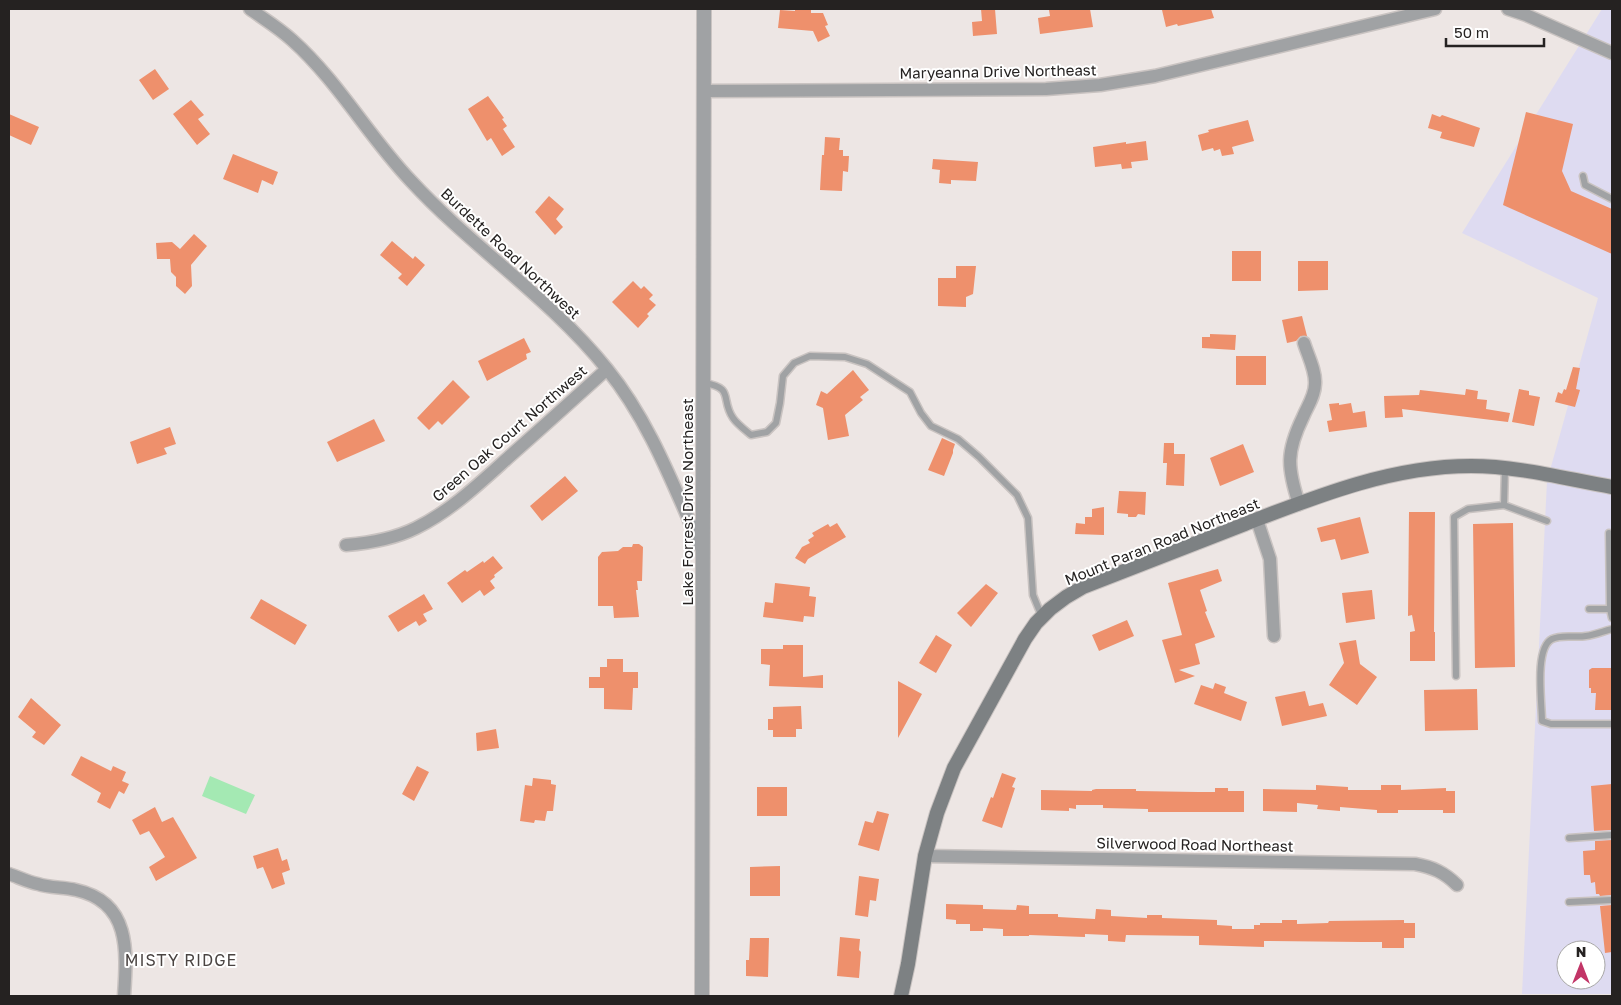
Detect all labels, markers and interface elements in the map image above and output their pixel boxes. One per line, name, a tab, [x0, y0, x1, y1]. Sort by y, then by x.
scale bar	[1446, 15, 1544, 47]
text: 50 m	[1454, 23, 1489, 41]
street label: Maryeanna Drive Northeast	[899, 60, 1097, 82]
street label: Burdette Road Northwest	[438, 184, 584, 322]
street label: Green Oak Court Northwest	[428, 361, 590, 505]
street label: Lake Forrest Drive Northeast	[678, 398, 696, 606]
street label: Mount Paran Road Northeast	[1062, 494, 1262, 588]
street label: Silverwood Road Northeast	[1096, 833, 1294, 855]
north arrow	[1556, 940, 1606, 990]
text: N	[1576, 943, 1586, 960]
district label: MISTY RIDGE	[125, 950, 237, 970]

